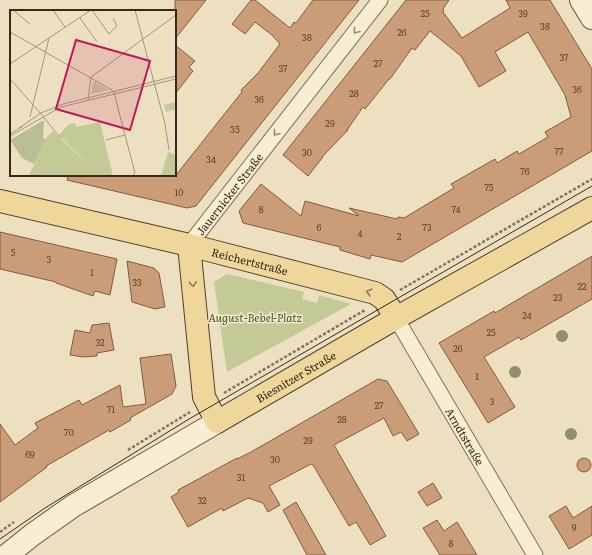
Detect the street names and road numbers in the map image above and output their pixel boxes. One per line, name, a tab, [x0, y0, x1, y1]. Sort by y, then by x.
street label: Jauernicker Straße	[192, 149, 266, 238]
street label: Reichertstraße	[210, 243, 290, 278]
street label: Biesnitzer Straße	[253, 347, 339, 406]
street label: Arndtstraße	[442, 404, 489, 468]

